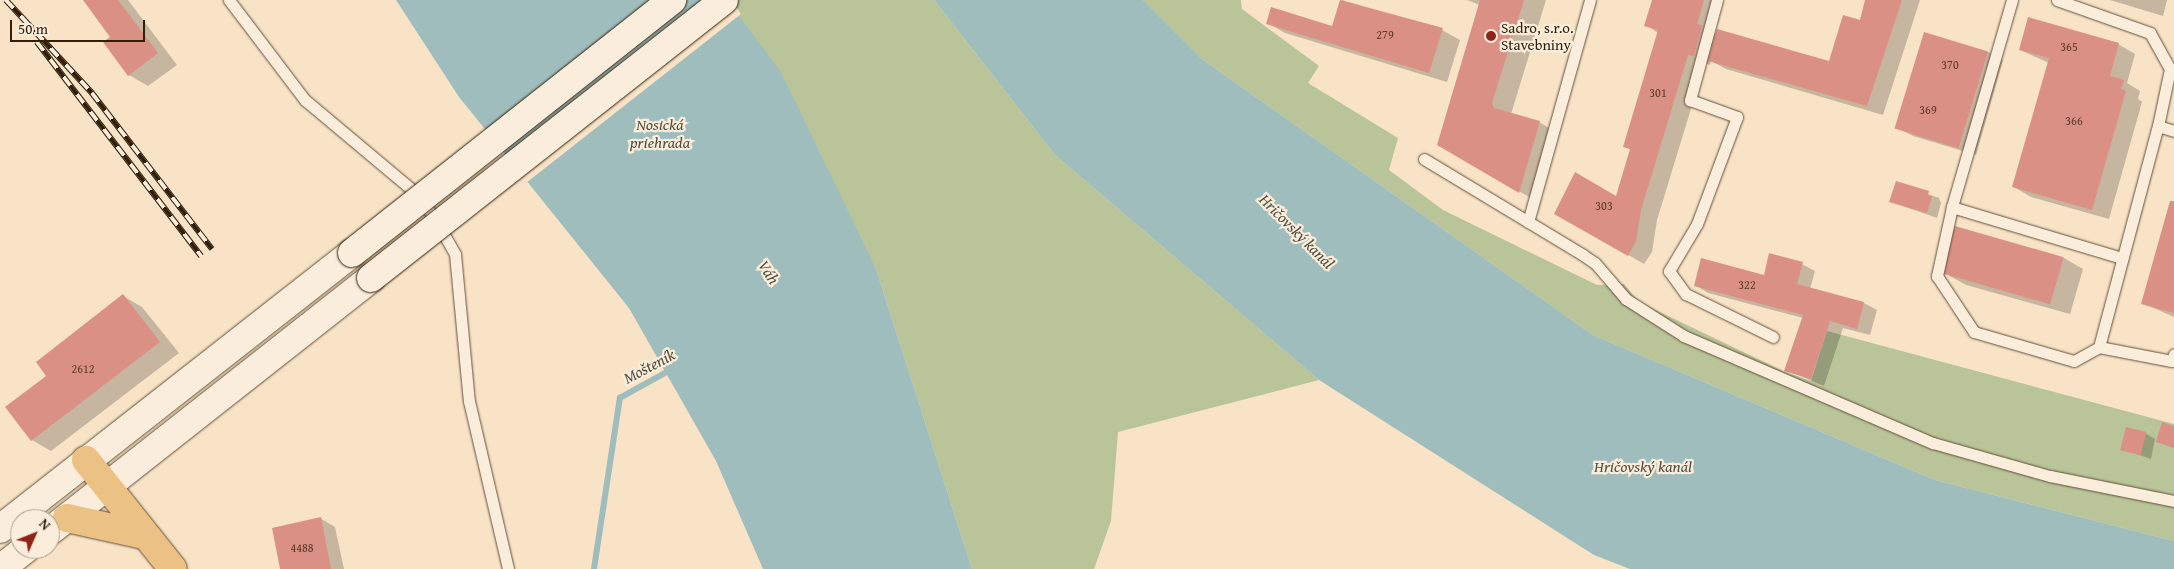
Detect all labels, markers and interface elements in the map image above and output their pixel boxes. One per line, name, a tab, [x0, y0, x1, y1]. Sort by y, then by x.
scale bar	[12, 10, 148, 42]
text: 50 m	[18, 18, 48, 39]
place label: Sadro, s.r.o. Stavebniny	[1501, 18, 1574, 53]
house number: 279	[1376, 28, 1394, 42]
marker: Sadro, s.r.o. Stavebniny	[1485, 30, 1497, 42]
house number: 365	[2060, 40, 2078, 54]
house number: 370	[1941, 58, 1959, 72]
house number: 301	[1649, 86, 1667, 100]
house number: 369	[1919, 103, 1937, 117]
water label: Nosická priehrada	[630, 114, 690, 152]
house number: 366	[2065, 114, 2083, 128]
water label: Hričovský kanál	[1256, 190, 1338, 272]
house number: 303	[1595, 199, 1613, 213]
water label: Váh	[754, 256, 784, 288]
house number: 322	[1738, 278, 1756, 292]
water label: Mošteník	[620, 344, 678, 388]
house number: 2612	[71, 362, 95, 376]
water label: Hričovský kanál	[1594, 456, 1692, 476]
north arrow	[10, 509, 60, 559]
text: N	[35, 514, 56, 535]
house number: 4488	[290, 541, 314, 555]

